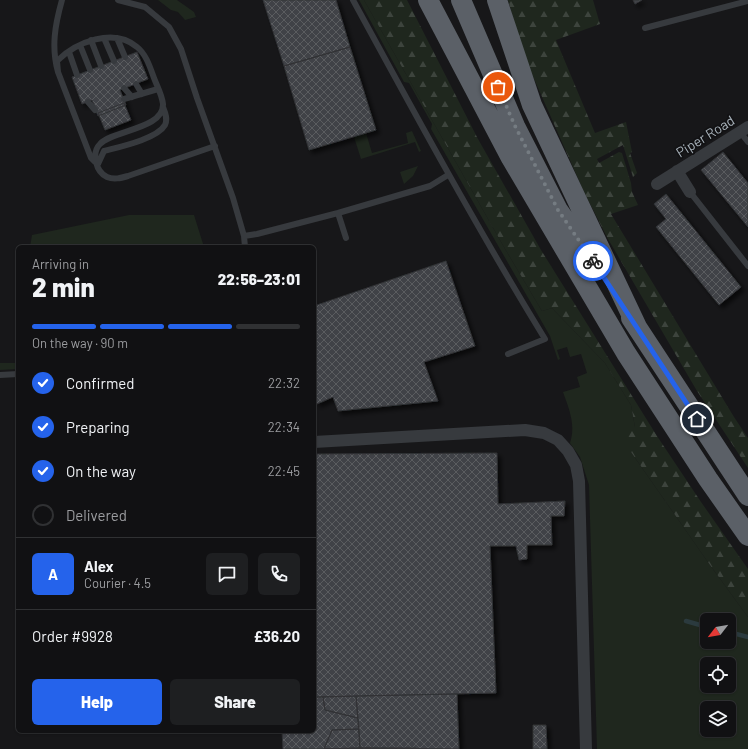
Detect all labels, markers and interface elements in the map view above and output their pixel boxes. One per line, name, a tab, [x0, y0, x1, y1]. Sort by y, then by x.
pin	[481, 70, 515, 104]
icon: bag	[487, 76, 509, 98]
street label: Piper Road	[673, 111, 737, 161]
courier	[573, 241, 613, 281]
icon: bike	[582, 250, 604, 272]
text: Arriving in	[32, 256, 89, 272]
text: 22:56–23:01	[218, 270, 300, 288]
text: 2 min	[32, 271, 95, 302]
text: On the way · 90 m	[32, 335, 128, 351]
icon: check	[32, 372, 54, 394]
text: Confirmed	[66, 374, 134, 392]
text: 22:32	[268, 375, 300, 391]
pin	[680, 402, 714, 436]
icon: home	[686, 408, 708, 430]
icon: check	[32, 416, 54, 438]
text: Preparing	[66, 418, 130, 436]
text: 22:34	[268, 419, 300, 435]
icon: check	[32, 460, 54, 482]
text: On the way	[66, 462, 136, 480]
text: 22:45	[268, 463, 300, 479]
text: Delivered	[66, 506, 127, 524]
button: chat	[206, 553, 248, 595]
button: phone	[258, 553, 300, 595]
text: Alex	[84, 557, 114, 575]
text: A	[48, 565, 58, 583]
text: Courier · 4.5	[84, 575, 151, 591]
north arrow	[700, 613, 736, 649]
map controls	[700, 613, 736, 737]
text: Order #9928	[32, 627, 113, 645]
text: £36.20	[254, 627, 300, 645]
button: locate	[700, 657, 736, 693]
button: Help	[32, 679, 162, 725]
button: Share	[170, 679, 300, 725]
button: layers	[700, 701, 736, 737]

